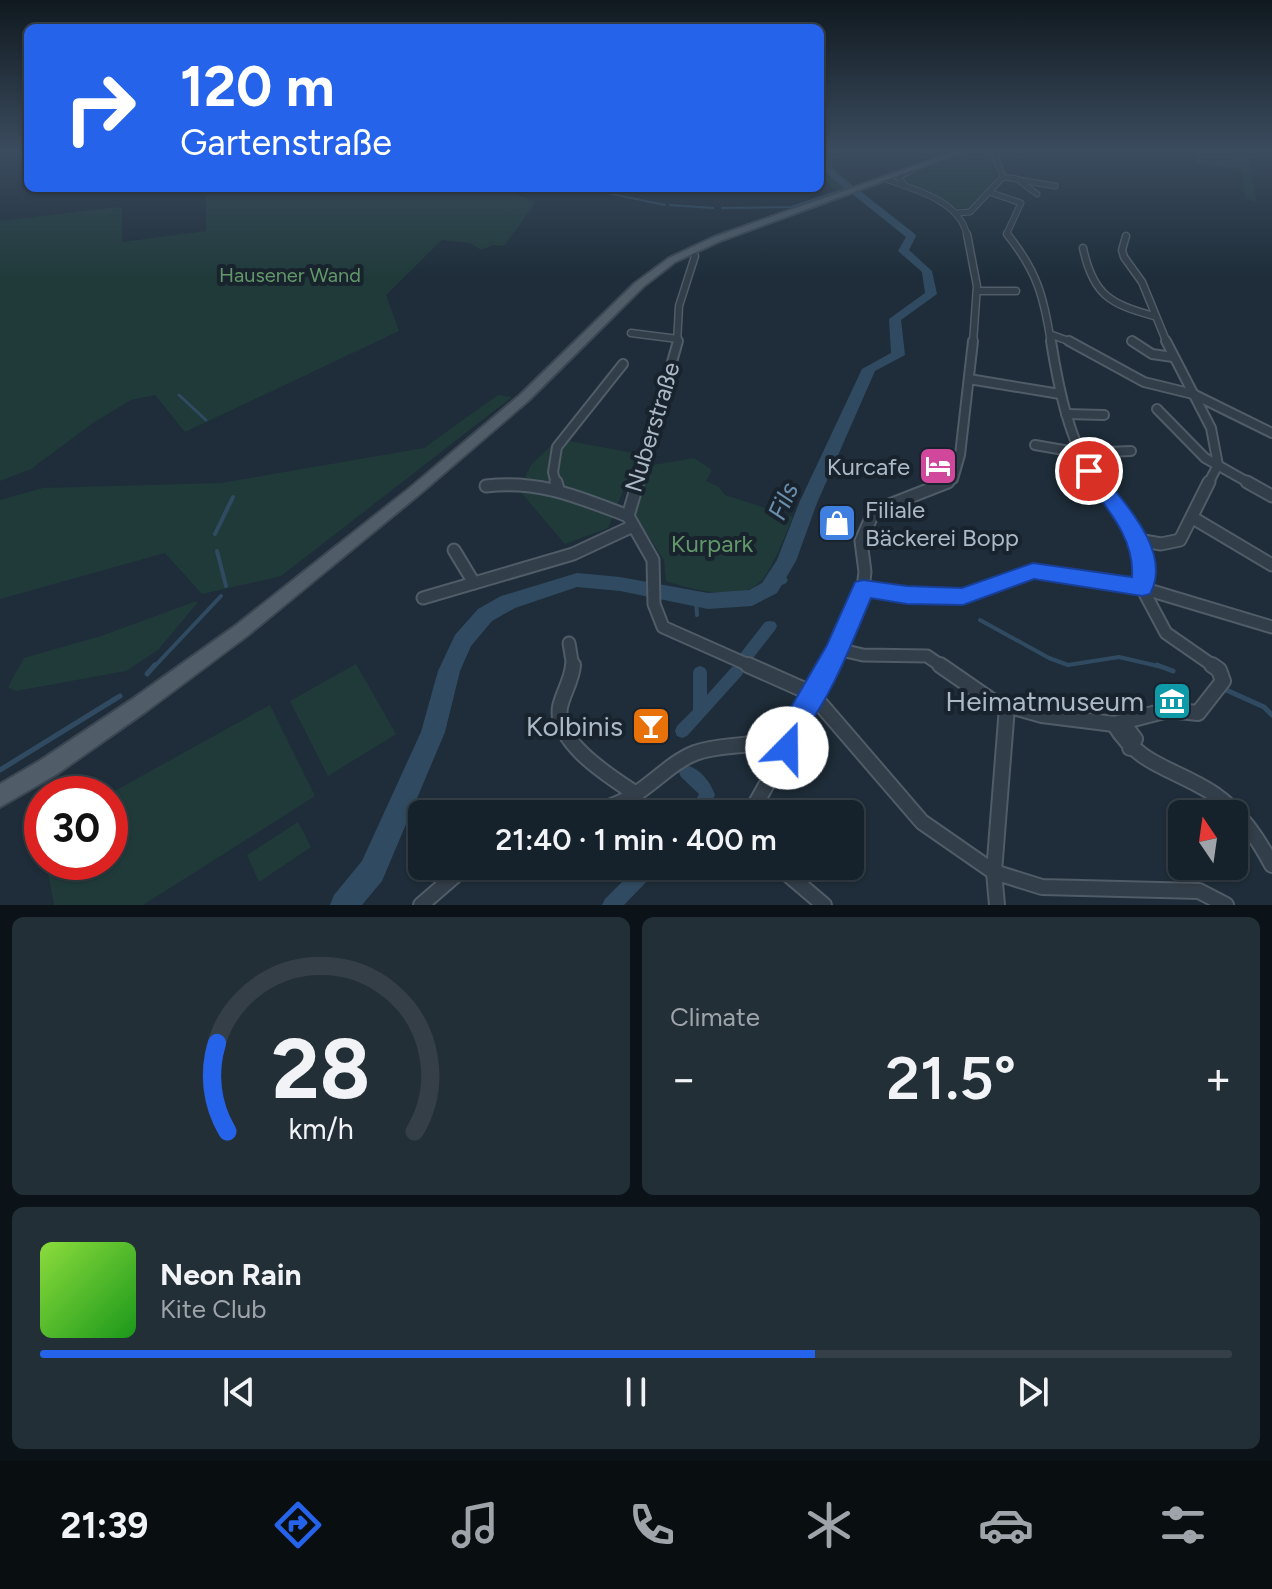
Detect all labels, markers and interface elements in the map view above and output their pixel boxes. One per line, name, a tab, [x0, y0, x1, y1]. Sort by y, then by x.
text: 120 m	[180, 53, 335, 120]
icon: right	[48, 56, 152, 160]
text: Gartenstraße	[180, 121, 392, 164]
park label: Hausener Wand	[219, 263, 361, 287]
street label: Nuberstraße	[618, 358, 686, 496]
pin	[1055, 437, 1123, 505]
hotel icon: Kurcafe	[917, 445, 959, 487]
icon: arrive	[1067, 449, 1111, 493]
place label: Kurcafe	[827, 452, 910, 481]
water label: Fils	[761, 477, 805, 525]
place label: Filiale Bäckerei Bopp	[865, 495, 1019, 552]
shop icon: Filiale Bäckerei Bopp	[816, 502, 858, 544]
park label: Kurpark	[671, 529, 753, 558]
museum icon: Heimatmuseum	[1151, 680, 1193, 722]
place label: Heimatmuseum	[945, 684, 1144, 718]
bar icon: Kolbinis	[630, 705, 672, 747]
position arrow	[745, 706, 829, 790]
place label: Kolbinis	[526, 709, 623, 743]
speed limit sign: 30	[24, 776, 128, 880]
north arrow	[1168, 800, 1248, 880]
map controls	[1168, 800, 1248, 880]
text: 21:40 · 1 min · 400 m	[495, 821, 777, 858]
text: Climate	[670, 1001, 760, 1033]
text: 28	[271, 1019, 371, 1119]
text: 21.5°	[886, 1042, 1016, 1114]
text: −	[670, 1052, 697, 1105]
text: +	[1205, 1052, 1232, 1105]
text: km/h	[288, 1112, 354, 1146]
text: Neon Rain	[160, 1256, 302, 1293]
text: Kite Club	[160, 1293, 266, 1325]
icon: previous	[217, 1370, 261, 1414]
icon: pause	[614, 1370, 658, 1414]
icon: next	[1011, 1370, 1055, 1414]
icon: directions	[270, 1497, 326, 1553]
icon: music	[447, 1497, 503, 1553]
icon: phone	[624, 1497, 680, 1553]
icon: climate	[801, 1497, 857, 1553]
icon: car	[978, 1497, 1034, 1553]
icon: filters	[1155, 1497, 1211, 1553]
text: 21:39	[61, 1504, 148, 1547]

